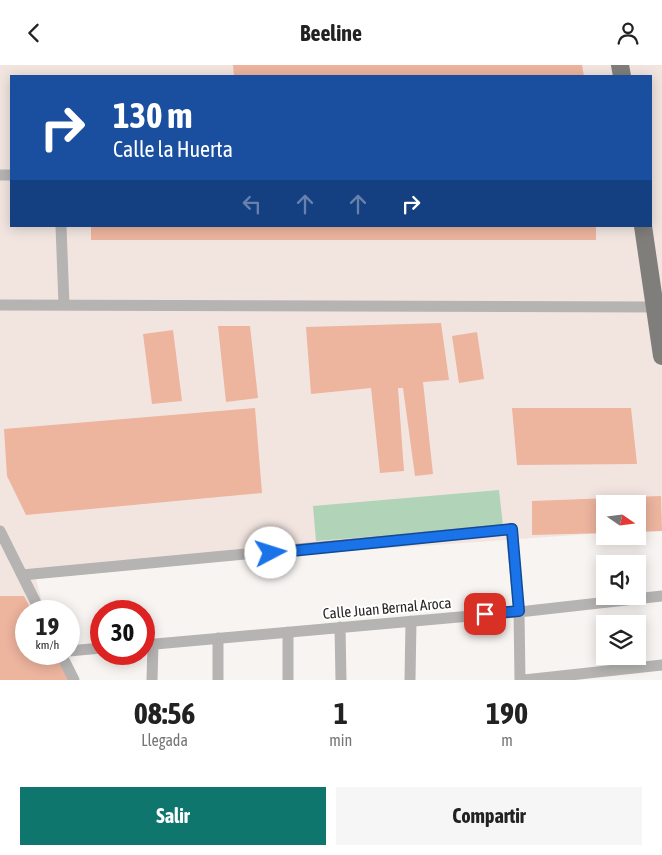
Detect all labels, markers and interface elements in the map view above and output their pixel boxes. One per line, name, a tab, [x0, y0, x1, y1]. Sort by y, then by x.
icon: back	[20, 19, 48, 47]
icon: person	[614, 19, 642, 47]
text: Beeline	[300, 20, 362, 46]
icon: right	[30, 95, 95, 160]
text: 130 m	[113, 95, 192, 135]
text: Calle la Huerta	[113, 136, 233, 162]
icon: left	[238, 190, 266, 218]
icon: ahead	[291, 190, 319, 218]
icon: ahead	[344, 190, 372, 218]
icon: right	[397, 190, 425, 218]
north arrow	[596, 495, 646, 545]
map controls	[596, 495, 646, 665]
position arrow	[244, 526, 296, 578]
button: sound	[596, 555, 646, 605]
pin	[464, 593, 506, 635]
street label: Calle Juan Bernal Aroca	[322, 594, 452, 622]
speed limit sign: 30	[90, 600, 155, 665]
icon: arrive	[471, 600, 499, 628]
text: 19	[36, 612, 59, 640]
button: layers	[596, 615, 646, 665]
text: km/h	[36, 638, 59, 652]
text: 08:56	[134, 696, 195, 730]
text: 1	[334, 696, 348, 730]
text: 190	[486, 696, 528, 730]
text: Llegada	[141, 731, 188, 749]
text: min	[329, 731, 352, 749]
text: m	[501, 731, 513, 749]
button: Salir	[20, 787, 326, 845]
button: Compartir	[336, 787, 642, 845]

